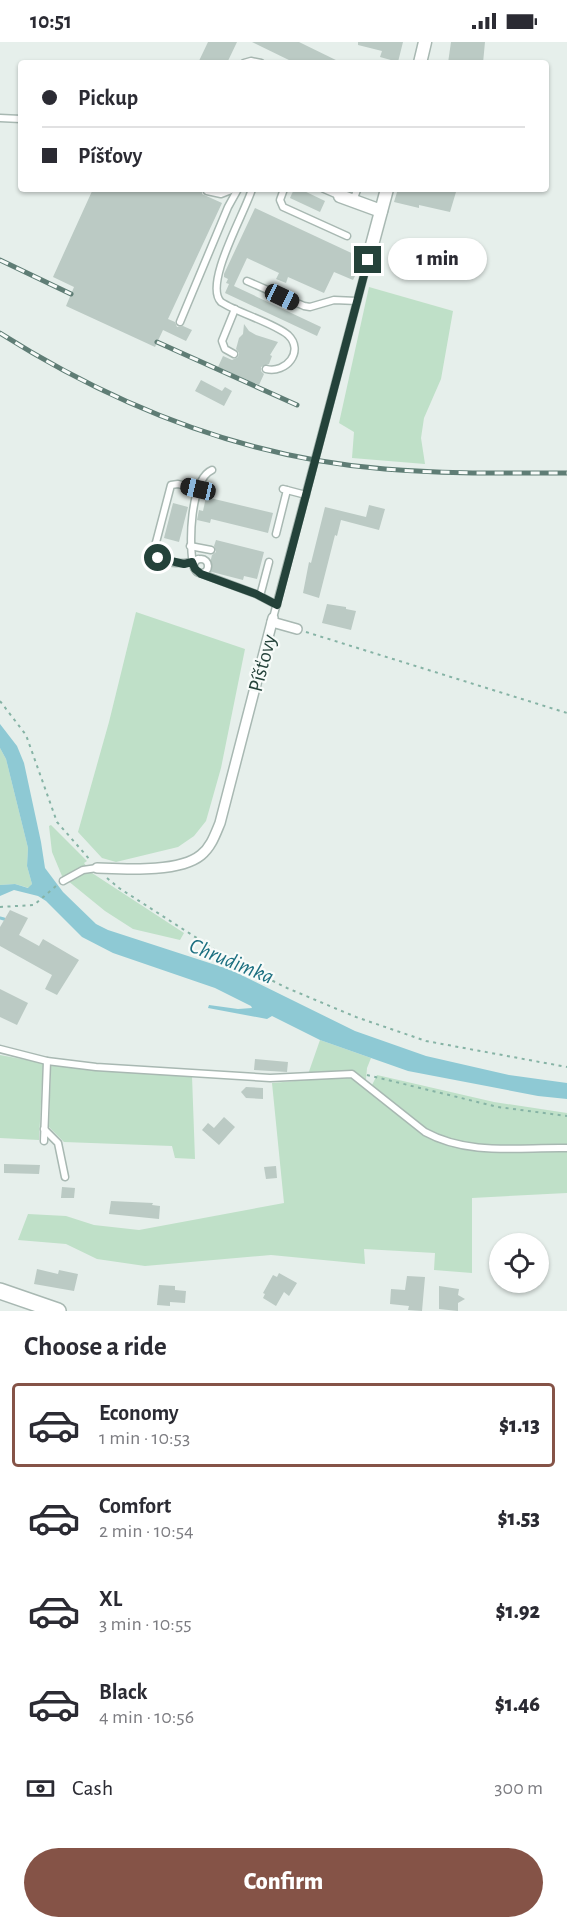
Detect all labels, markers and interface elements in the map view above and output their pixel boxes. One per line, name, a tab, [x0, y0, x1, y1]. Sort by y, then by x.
text: 10:51	[30, 10, 72, 32]
text: Pickup	[78, 87, 138, 109]
text: Píšťovy	[78, 145, 142, 167]
callout: 1 min	[389, 239, 488, 281]
route end	[354, 246, 381, 273]
text: 1 min	[416, 249, 459, 269]
car	[262, 281, 302, 313]
car	[178, 476, 218, 502]
route start	[144, 544, 171, 571]
street label: Píšťovy	[245, 632, 280, 694]
water label: Chrudimka	[186, 934, 277, 988]
map controls	[489, 1233, 549, 1293]
button: locate	[489, 1233, 549, 1293]
text: Choose a ride	[24, 1333, 167, 1360]
icon: car	[27, 1398, 81, 1452]
text: Economy	[99, 1402, 179, 1424]
text: $1.13	[499, 1414, 540, 1436]
text: 1 min · 10:53	[99, 1428, 190, 1448]
icon: car	[27, 1491, 81, 1545]
text: Comfort	[99, 1495, 171, 1517]
text: $1.53	[497, 1507, 540, 1529]
text: 2 min · 10:54	[99, 1521, 194, 1541]
icon: car	[27, 1584, 81, 1638]
text: XL	[99, 1588, 122, 1610]
text: $1.92	[496, 1600, 540, 1622]
text: 3 min · 10:55	[99, 1614, 192, 1634]
icon: car	[27, 1677, 81, 1731]
text: Black	[99, 1681, 147, 1703]
text: $1.46	[495, 1693, 540, 1715]
text: 4 min · 10:56	[99, 1707, 194, 1727]
icon: cash	[24, 1772, 57, 1805]
text: Cash	[72, 1777, 113, 1799]
text: 300 m	[494, 1778, 543, 1798]
button: Confirm	[24, 1848, 543, 1917]

